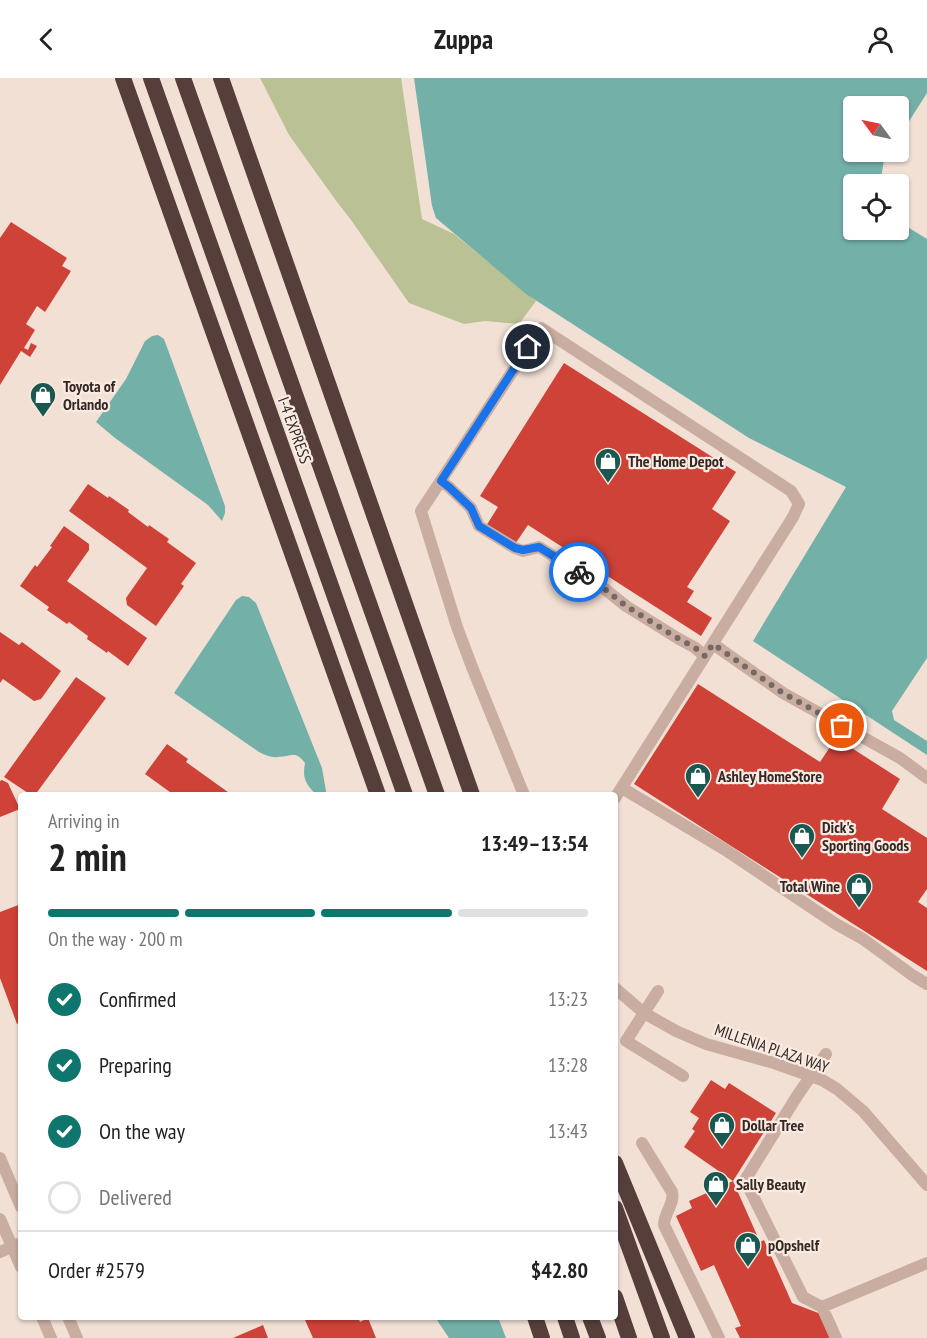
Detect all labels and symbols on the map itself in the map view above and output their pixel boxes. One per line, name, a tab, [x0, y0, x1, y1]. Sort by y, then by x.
north arrow	[843, 96, 909, 162]
pin	[502, 321, 553, 372]
place label: Toyota of Orlando	[63, 376, 116, 414]
shop icon: Toyota of Orlando	[28, 380, 58, 418]
street label: I-4 EXPRESS	[274, 394, 316, 466]
shop icon: The Home Depot	[593, 446, 623, 484]
place label: The Home Depot	[628, 451, 724, 471]
courier	[549, 542, 609, 602]
pin	[816, 700, 867, 751]
shop icon: Ashley HomeStore	[683, 761, 713, 799]
place label: Ashley HomeStore	[717, 766, 822, 786]
place label: Dick's Sporting Goods	[822, 817, 909, 855]
shop icon: Dick's Sporting Goods	[787, 821, 817, 859]
shop icon: Total Wine	[844, 871, 874, 909]
place label: Total Wine	[780, 876, 840, 896]
street label: MILLENIA PLAZA WAY	[712, 1019, 832, 1077]
shop icon: Dollar Tree	[707, 1110, 737, 1148]
place label: Dollar Tree	[742, 1115, 804, 1135]
shop icon: Sally Beauty	[701, 1169, 731, 1207]
place label: Sally Beauty	[736, 1174, 806, 1194]
shop icon: pOpshelf	[733, 1230, 763, 1268]
place label: pOpshelf	[768, 1235, 820, 1255]

